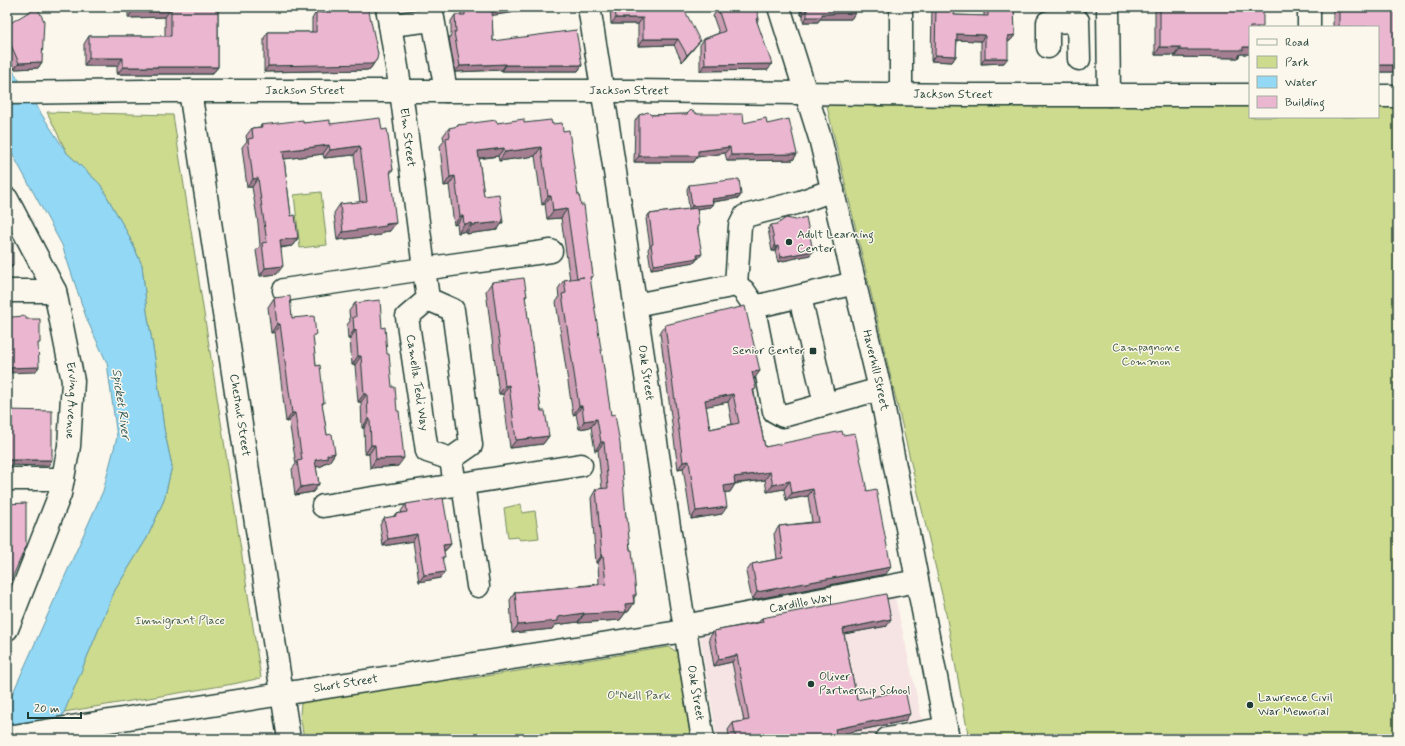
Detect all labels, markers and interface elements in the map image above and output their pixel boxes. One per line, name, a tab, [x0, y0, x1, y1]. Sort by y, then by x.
legend	[1249, 26, 1379, 118]
text: Road	[1285, 35, 1309, 51]
text: Park	[1285, 55, 1309, 71]
text: Water	[1285, 75, 1317, 91]
street label: Jackson Street	[265, 83, 345, 99]
street label: Jackson Street	[589, 83, 669, 99]
street label: Jackson Street	[913, 86, 993, 103]
text: Building	[1285, 95, 1325, 112]
street label: Elm Street	[395, 107, 419, 168]
place label: Adult Learning Center	[797, 227, 874, 257]
marker: Adult Learning Center	[784, 237, 794, 247]
street label: Haverhill Street	[858, 328, 892, 412]
street label: Camella Teoli Way	[402, 333, 432, 432]
park label: Campagnone Common	[1112, 340, 1180, 370]
place label: Senior Center	[732, 343, 805, 359]
street label: Oak Street	[633, 344, 658, 402]
marker: Senior Center	[808, 346, 818, 356]
street label: Erving Avenue	[61, 361, 81, 440]
water label: Spicket River	[108, 368, 135, 442]
street label: Chestnut Street	[225, 373, 254, 458]
street label: Cardillo Way	[768, 589, 834, 617]
park label: Immigrant Place	[135, 613, 225, 629]
street label: Oak Street	[683, 664, 708, 722]
place label: Oliver Partnership School	[819, 669, 910, 699]
street label: Short Street	[313, 671, 380, 697]
marker: Oliver Partnership School	[806, 679, 816, 689]
park label: O"Neill Park	[607, 688, 671, 704]
place label: Lawrence Civil War Memorial	[1258, 690, 1333, 720]
scale bar	[28, 694, 81, 720]
marker: Lawrence Civil War Memorial	[1245, 700, 1255, 710]
text: 20 m	[34, 701, 60, 717]

